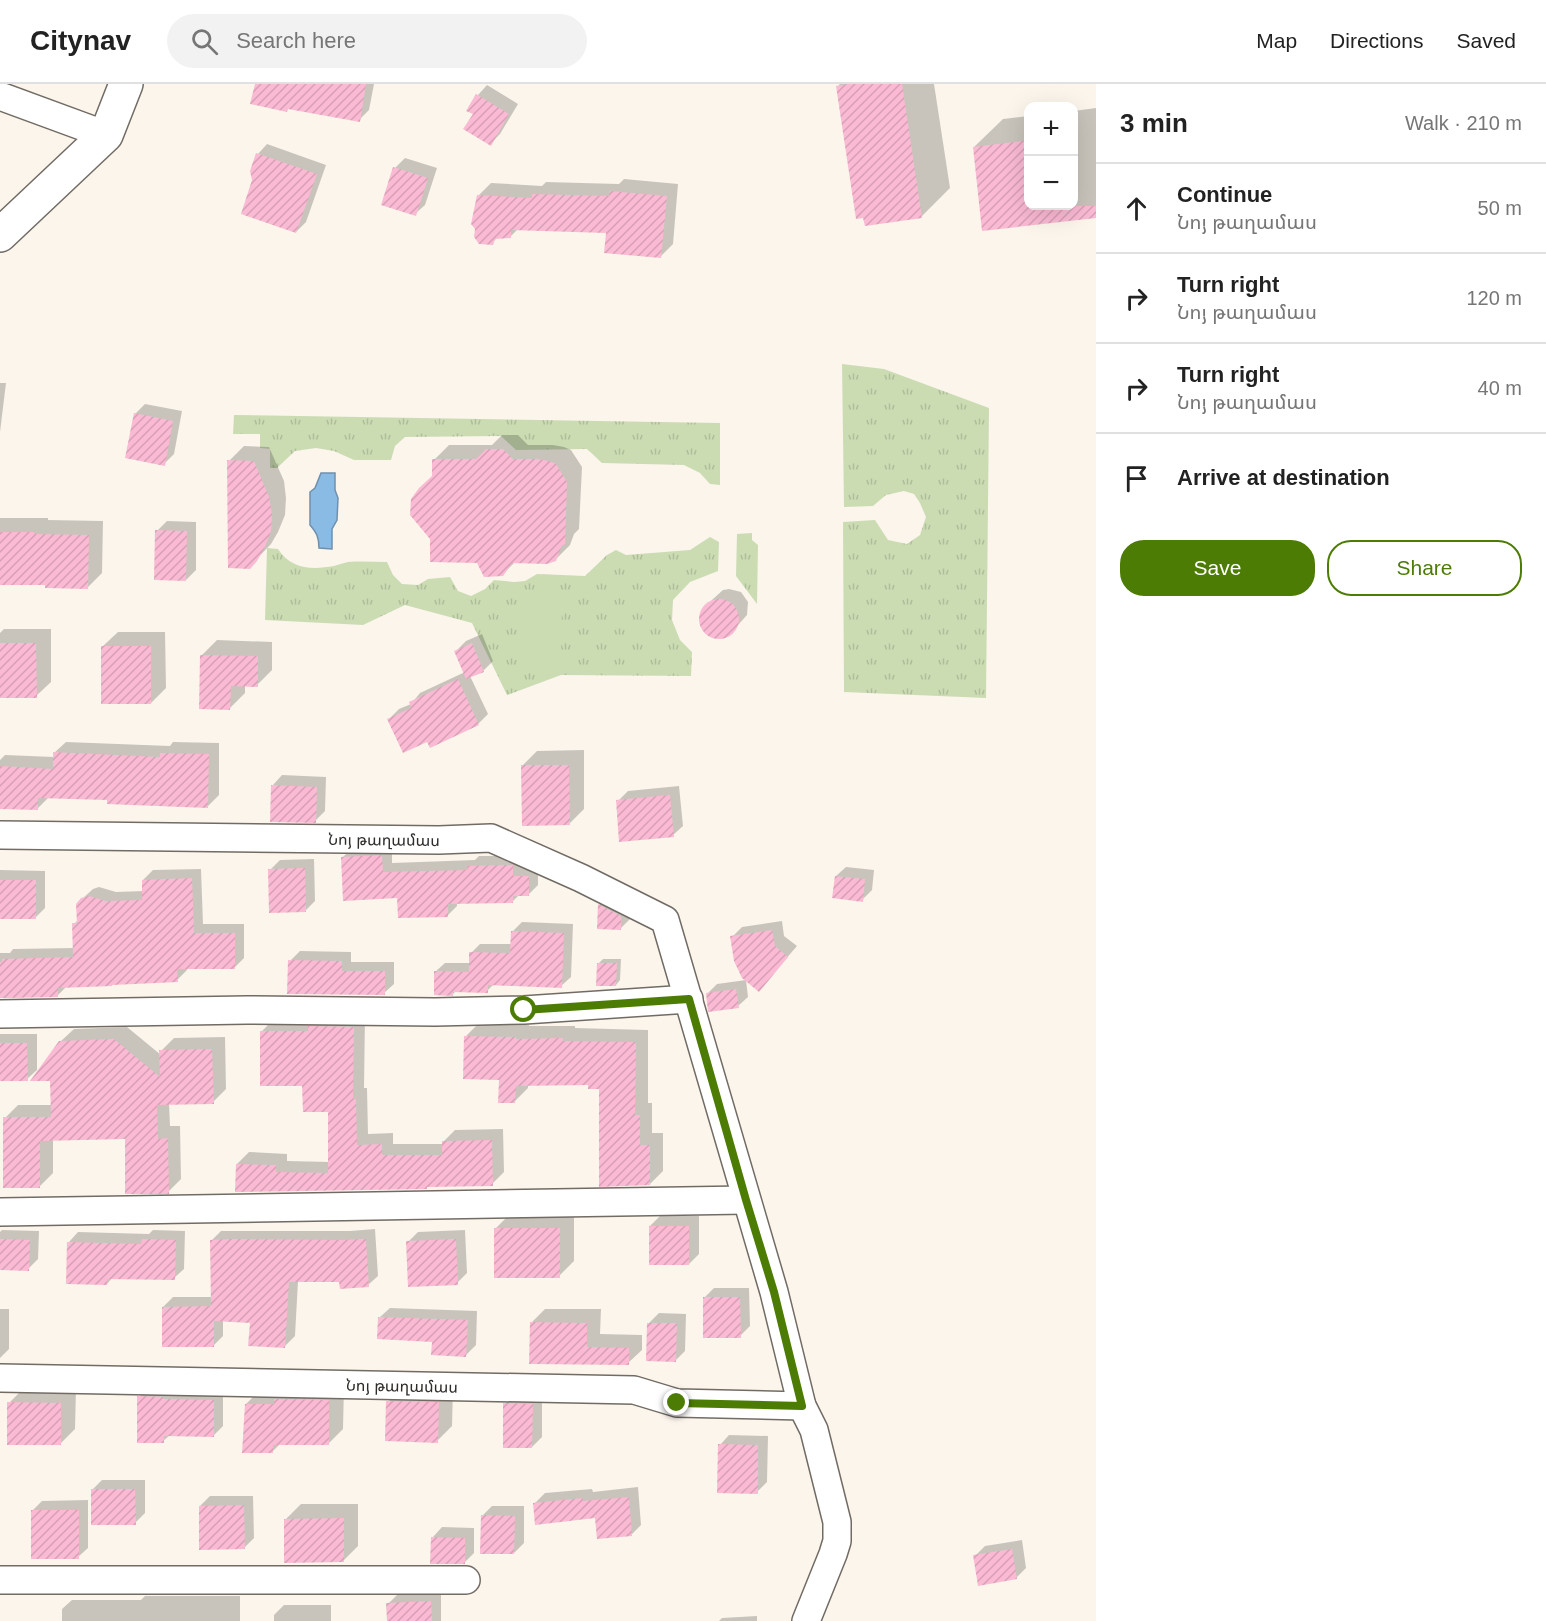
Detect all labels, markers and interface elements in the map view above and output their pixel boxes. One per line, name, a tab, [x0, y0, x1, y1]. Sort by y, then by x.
search box	[167, 14, 587, 68]
text: Citynav	[30, 25, 131, 56]
icon: search	[188, 25, 221, 58]
text: Search here	[236, 28, 356, 53]
text: Map	[1256, 29, 1297, 52]
text: Directions	[1330, 29, 1423, 52]
text: Saved	[1456, 29, 1516, 52]
map controls	[1024, 102, 1078, 210]
button: +	[1024, 102, 1078, 156]
text: 3 min	[1120, 108, 1188, 138]
text: Walk · 210 m	[1405, 112, 1522, 134]
button: −	[1024, 156, 1078, 210]
text: Continue	[1177, 182, 1272, 207]
icon: ahead	[1120, 192, 1153, 225]
text: 50 m	[1478, 197, 1522, 219]
text: Նոյ թաղամաս	[1177, 211, 1317, 233]
text: Turn right	[1177, 272, 1279, 297]
icon: right	[1120, 282, 1153, 315]
text: 120 m	[1466, 287, 1522, 309]
text: Նոյ թաղամաս	[1177, 301, 1317, 323]
text: Turn right	[1177, 362, 1279, 387]
icon: right	[1120, 372, 1153, 405]
text: 40 m	[1478, 377, 1522, 399]
text: Նոյ թաղամաս	[1177, 391, 1317, 413]
icon: arrive	[1120, 462, 1153, 495]
text: Arrive at destination	[1177, 465, 1390, 490]
button: Save	[1120, 540, 1315, 596]
button: Share	[1327, 540, 1522, 596]
street label: Նոյ թաղամաս	[328, 830, 440, 849]
route start	[510, 996, 536, 1022]
street label: Նոյ թաղամաս	[346, 1376, 458, 1395]
route end	[663, 1389, 689, 1415]

